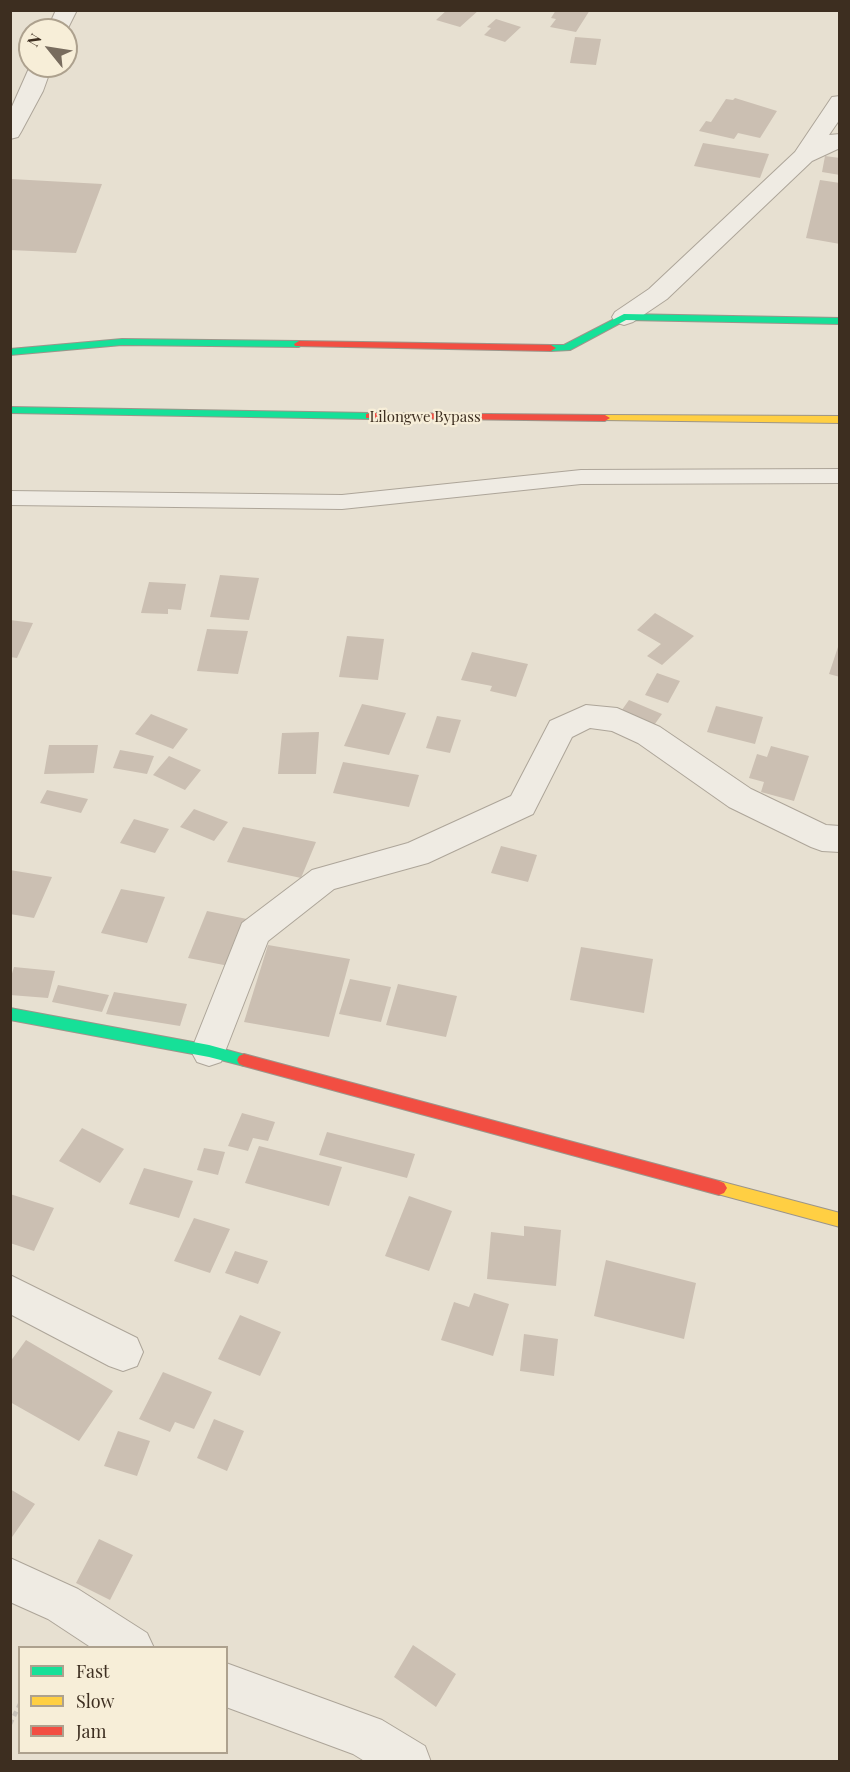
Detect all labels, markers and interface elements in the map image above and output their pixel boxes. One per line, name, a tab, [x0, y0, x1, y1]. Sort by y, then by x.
north arrow	[18, 18, 78, 78]
text: N	[22, 29, 46, 50]
street label: Lilongwe Bypass	[369, 408, 481, 426]
legend	[18, 1646, 228, 1754]
text: Fast	[76, 1659, 109, 1683]
text: Slow	[76, 1689, 114, 1713]
text: Jam	[76, 1719, 106, 1743]

